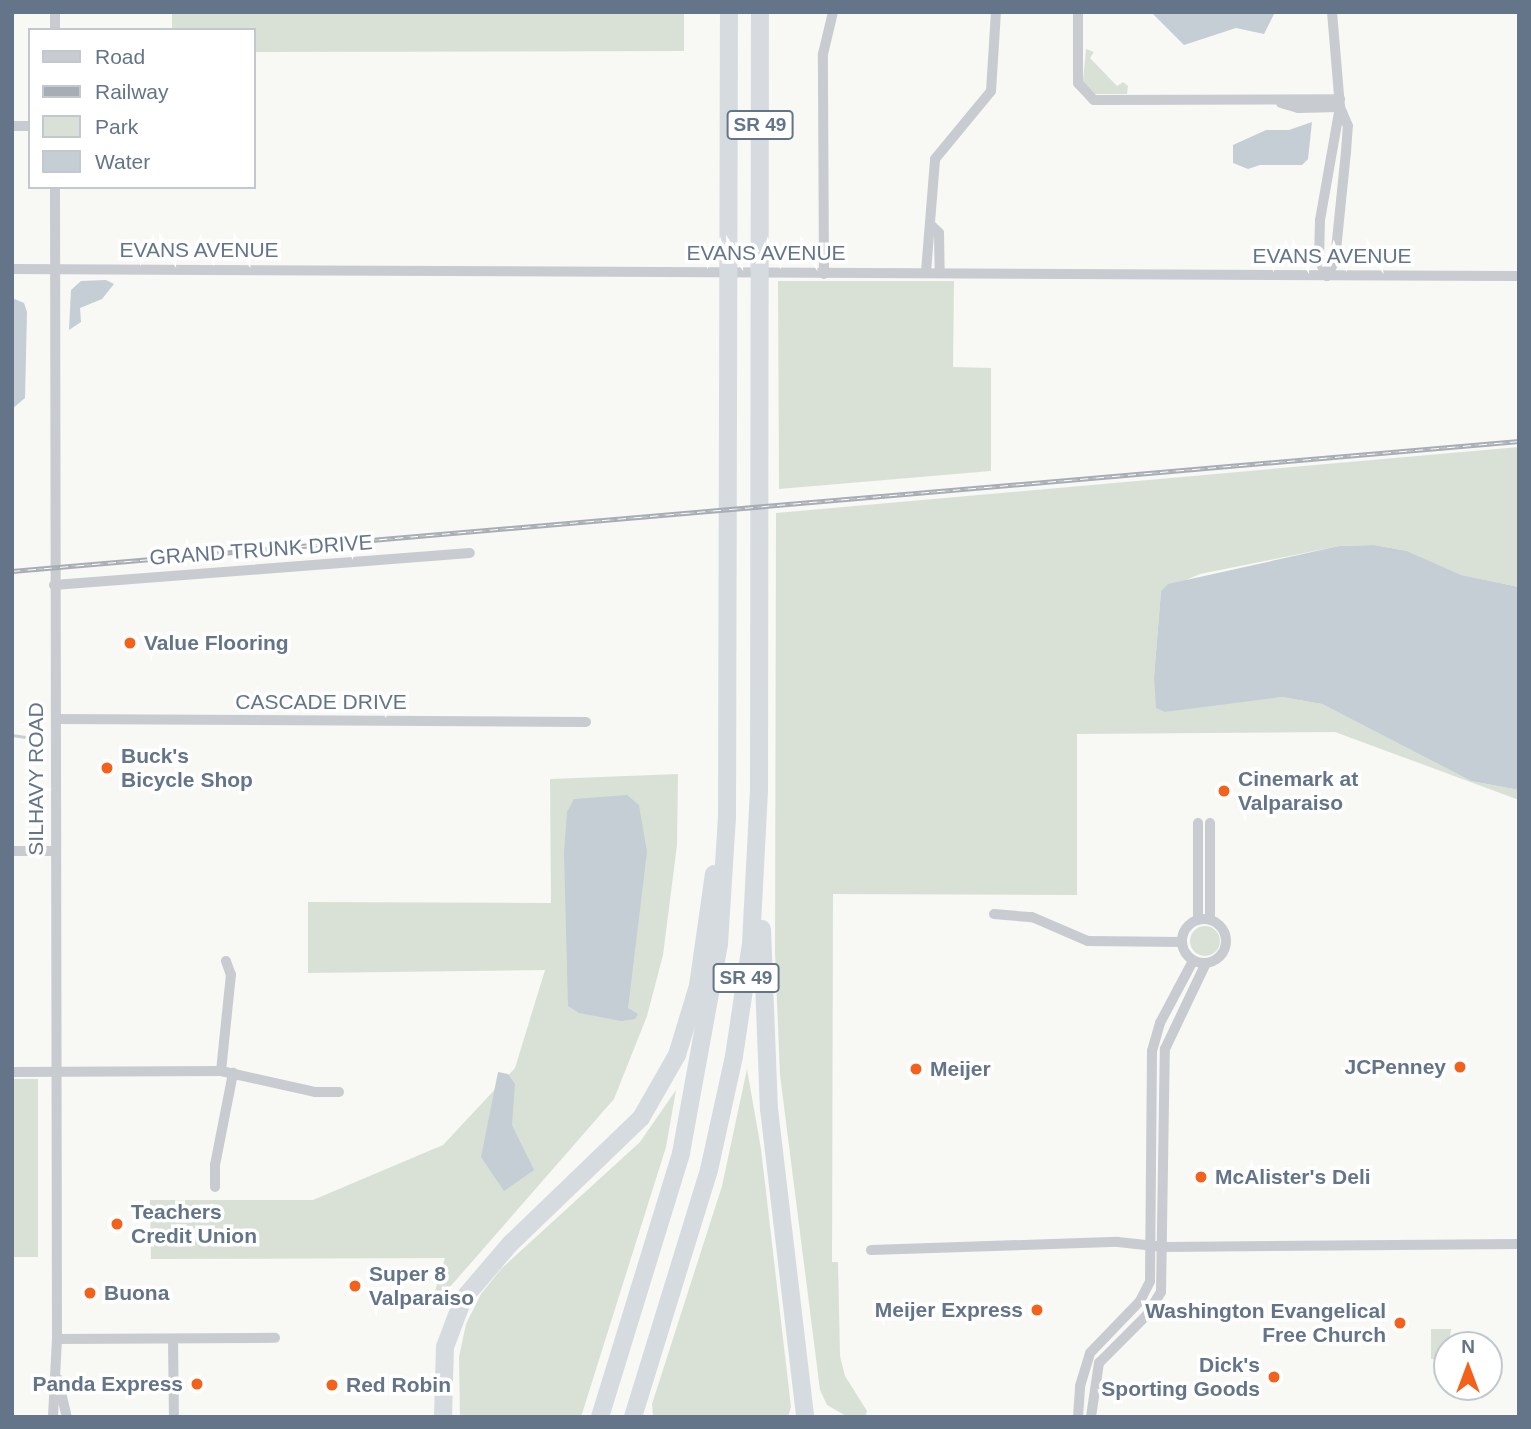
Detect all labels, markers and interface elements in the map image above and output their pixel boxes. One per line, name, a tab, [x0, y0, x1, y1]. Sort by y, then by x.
legend	[28, 28, 256, 189]
text: Road	[95, 45, 145, 68]
text: Railway	[95, 80, 169, 103]
road number: SR 49	[725, 110, 795, 140]
text: Park	[95, 115, 138, 138]
text: Water	[95, 150, 150, 173]
street label: EVANS AVENUE	[119, 237, 279, 263]
street label: EVANS AVENUE	[686, 240, 846, 266]
street label: EVANS AVENUE	[1252, 243, 1412, 269]
street label: GRAND TRUNK DRIVE	[148, 530, 374, 570]
place label: Value Flooring	[144, 630, 289, 656]
marker: Value Flooring	[122, 635, 138, 651]
street label: CASCADE DRIVE	[235, 689, 407, 715]
street label: SILHAVY ROAD	[23, 702, 49, 856]
place label: Buck's Bicycle Shop	[121, 743, 253, 793]
marker: Buck's Bicycle Shop	[99, 760, 115, 776]
place label: Cinemark at Valparaiso	[1238, 766, 1358, 816]
marker: Cinemark at Valparaiso	[1216, 783, 1232, 799]
road number: SR 49	[711, 962, 781, 994]
place label: JCPenney	[1344, 1054, 1446, 1080]
place label: Meijer	[930, 1056, 991, 1082]
marker: JCPenney	[1452, 1059, 1468, 1075]
marker: Meijer	[908, 1061, 924, 1077]
place label: McAlister's Deli	[1215, 1164, 1371, 1190]
marker: McAlister's Deli	[1193, 1169, 1209, 1185]
place label: Teachers Credit Union	[131, 1199, 257, 1249]
marker: Teachers Credit Union	[109, 1216, 125, 1232]
place label: Super 8 Valparaiso	[369, 1261, 474, 1311]
marker: Super 8 Valparaiso	[347, 1278, 363, 1294]
place label: Buona	[104, 1280, 169, 1306]
marker: Buona	[82, 1285, 98, 1301]
place label: Meijer Express	[875, 1297, 1023, 1323]
place label: Washington Evangelical Free Church	[1145, 1298, 1386, 1348]
marker: Meijer Express	[1029, 1302, 1045, 1318]
marker: Washington Evangelical Free Church	[1392, 1315, 1408, 1331]
north arrow	[1433, 1331, 1503, 1401]
text: N	[1461, 1336, 1475, 1357]
place label: Dick's Sporting Goods	[1101, 1352, 1260, 1402]
marker: Dick's Sporting Goods	[1266, 1369, 1282, 1385]
place label: Panda Express	[32, 1371, 183, 1397]
place label: Red Robin	[346, 1372, 451, 1398]
marker: Panda Express	[189, 1376, 205, 1392]
marker: Red Robin	[324, 1377, 340, 1393]

